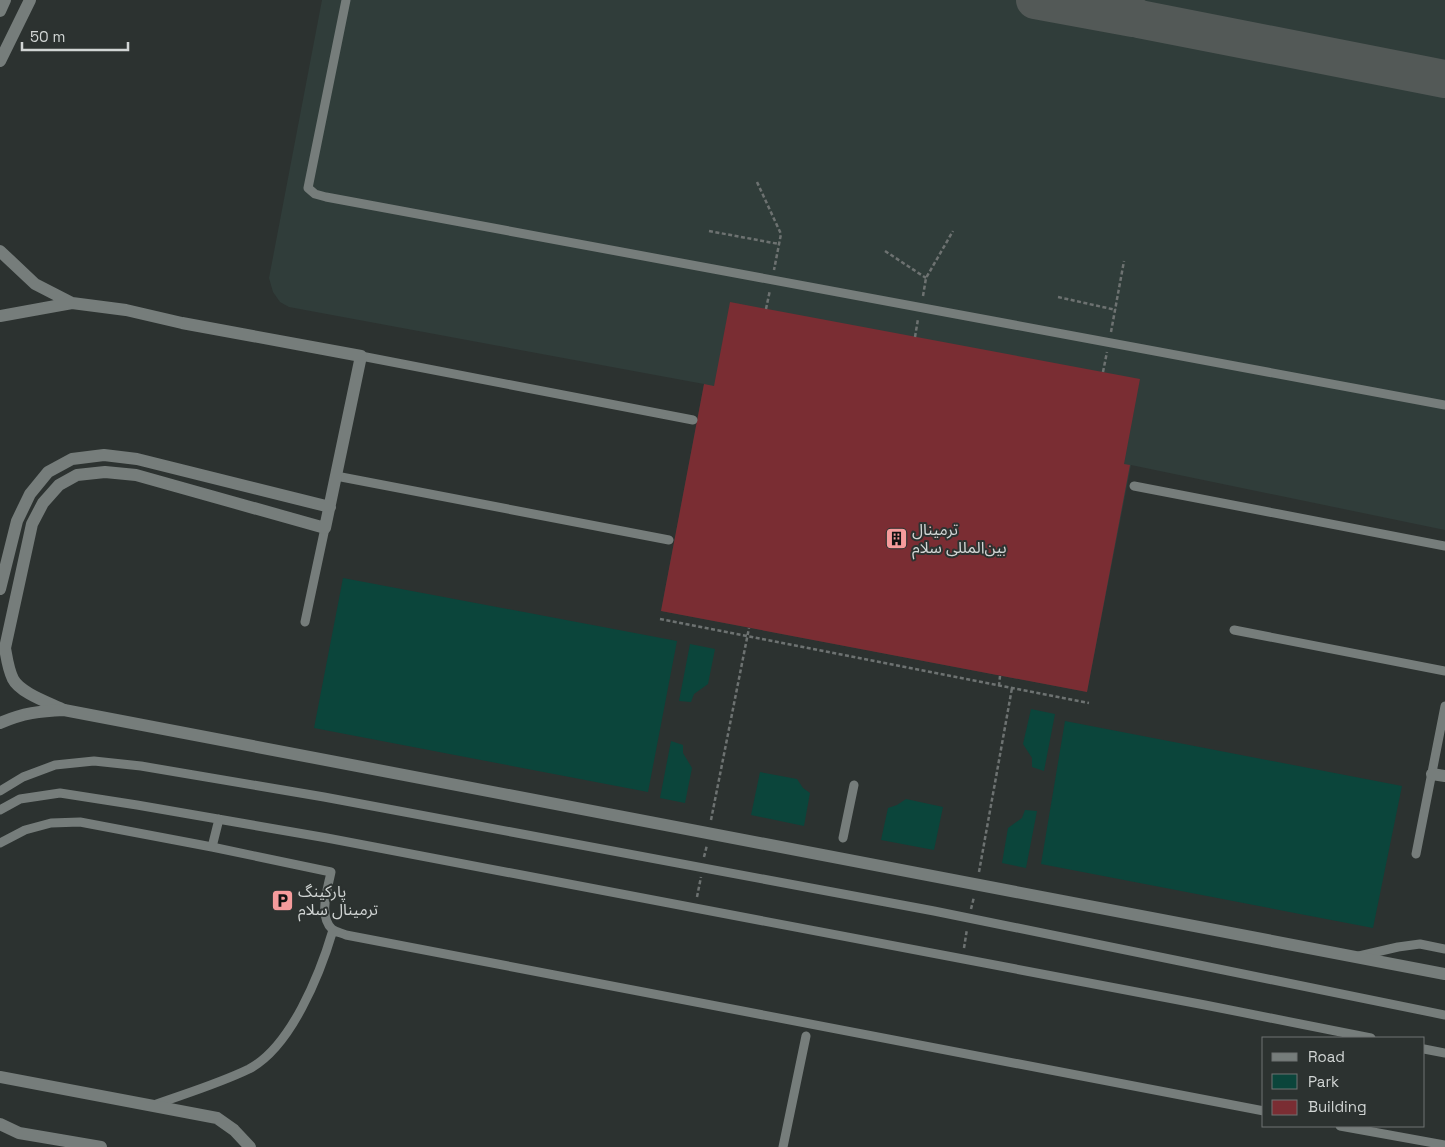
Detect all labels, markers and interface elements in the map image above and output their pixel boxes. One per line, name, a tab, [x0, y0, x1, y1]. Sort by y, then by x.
scale bar	[22, 20, 129, 52]
text: 50 m	[30, 27, 65, 46]
place label: ترمینال بین‌المللی سلام	[912, 519, 1007, 560]
building icon: ترمینال بین‌المللی سلام	[884, 526, 908, 550]
place label: پارکینگ ترمینال سلام	[298, 881, 378, 922]
parking icon: پارکینگ ترمینال سلام	[270, 888, 294, 912]
legend	[1262, 1037, 1425, 1127]
text: Road	[1308, 1047, 1345, 1066]
text: Park	[1308, 1072, 1339, 1091]
text: Building	[1308, 1097, 1367, 1116]

